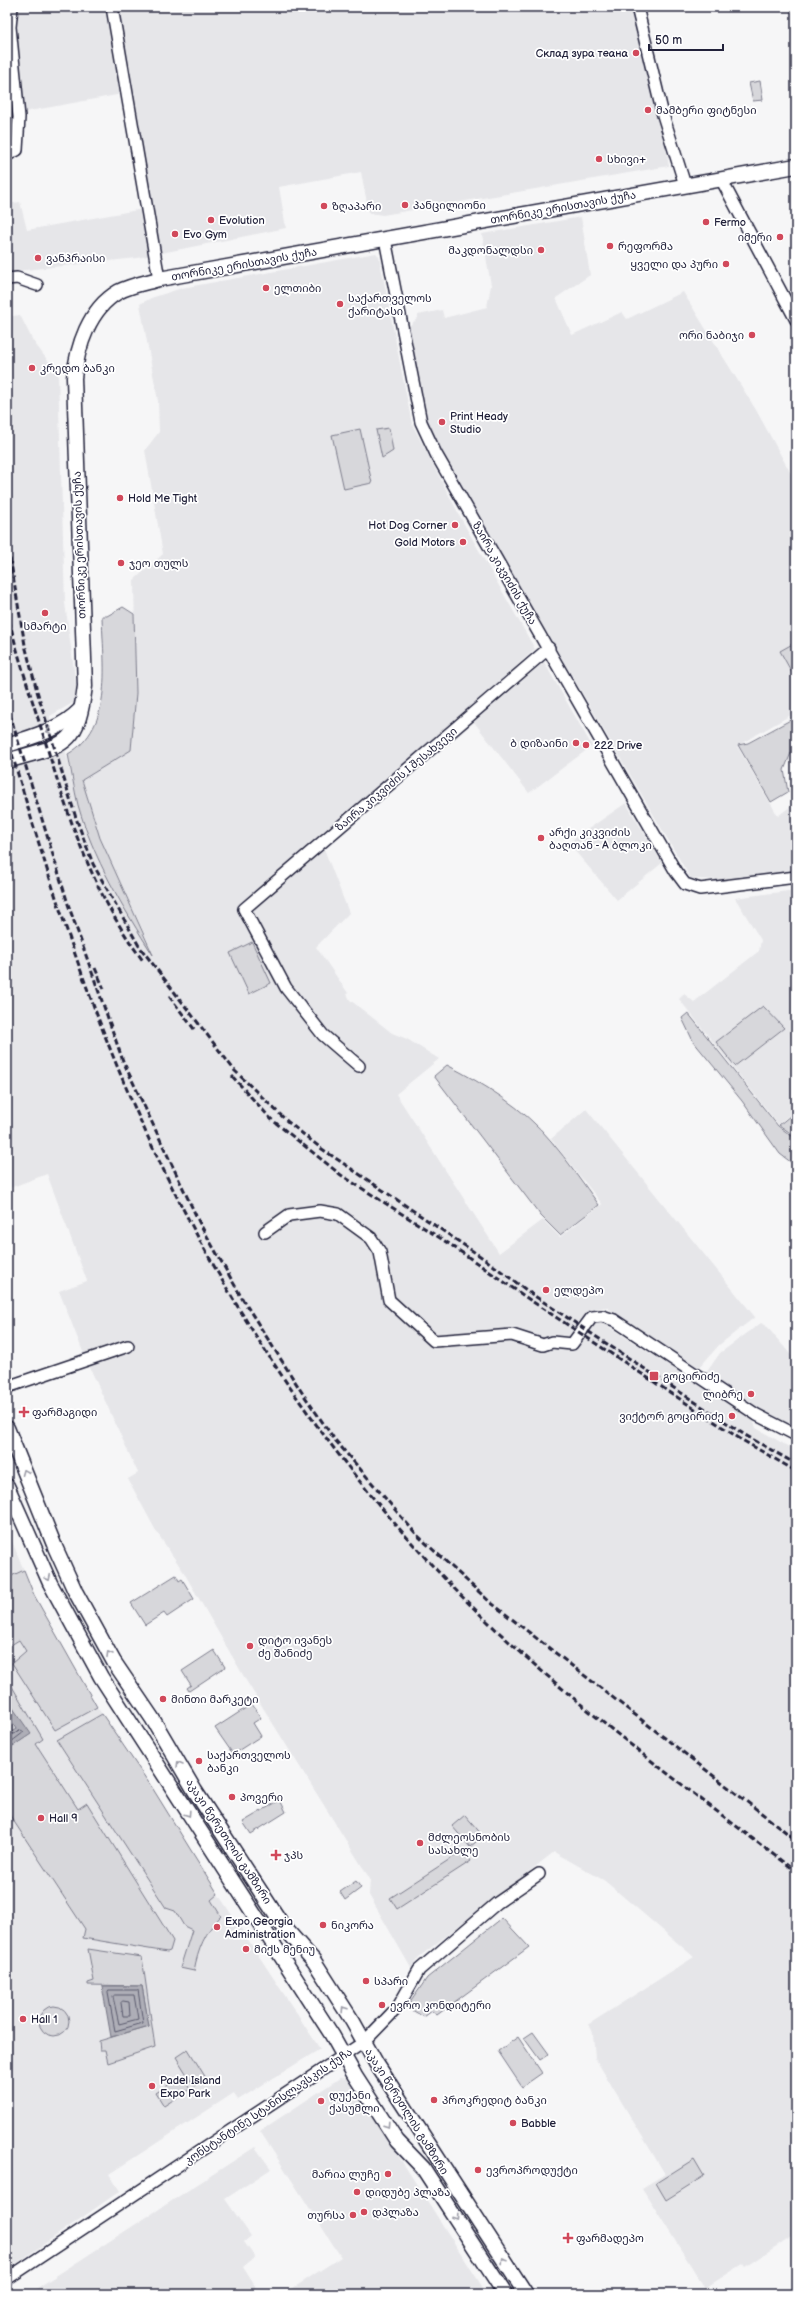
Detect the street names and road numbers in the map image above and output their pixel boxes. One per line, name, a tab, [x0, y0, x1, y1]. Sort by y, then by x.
street label: თორნიკე ერისთავის ქუჩა	[489, 188, 637, 227]
street label: თორნიკე ერისთავის ქუჩა	[170, 245, 318, 284]
street label: თორნიკე ერისთავის ქუჩა	[70, 471, 89, 619]
street label: ზაირა კიკვიძის ქუჩა	[470, 519, 539, 627]
street label: ზაირა კიკვიძის I შესახვევი	[333, 725, 460, 834]
street label: აკაკი წერეთლის გამზირი	[183, 1776, 274, 1906]
street label: კონსტანტინე სტანისლავსკის ქუჩა	[182, 2045, 355, 2168]
street label: აკაკი წერეთლის გამზირი	[362, 2046, 451, 2177]

